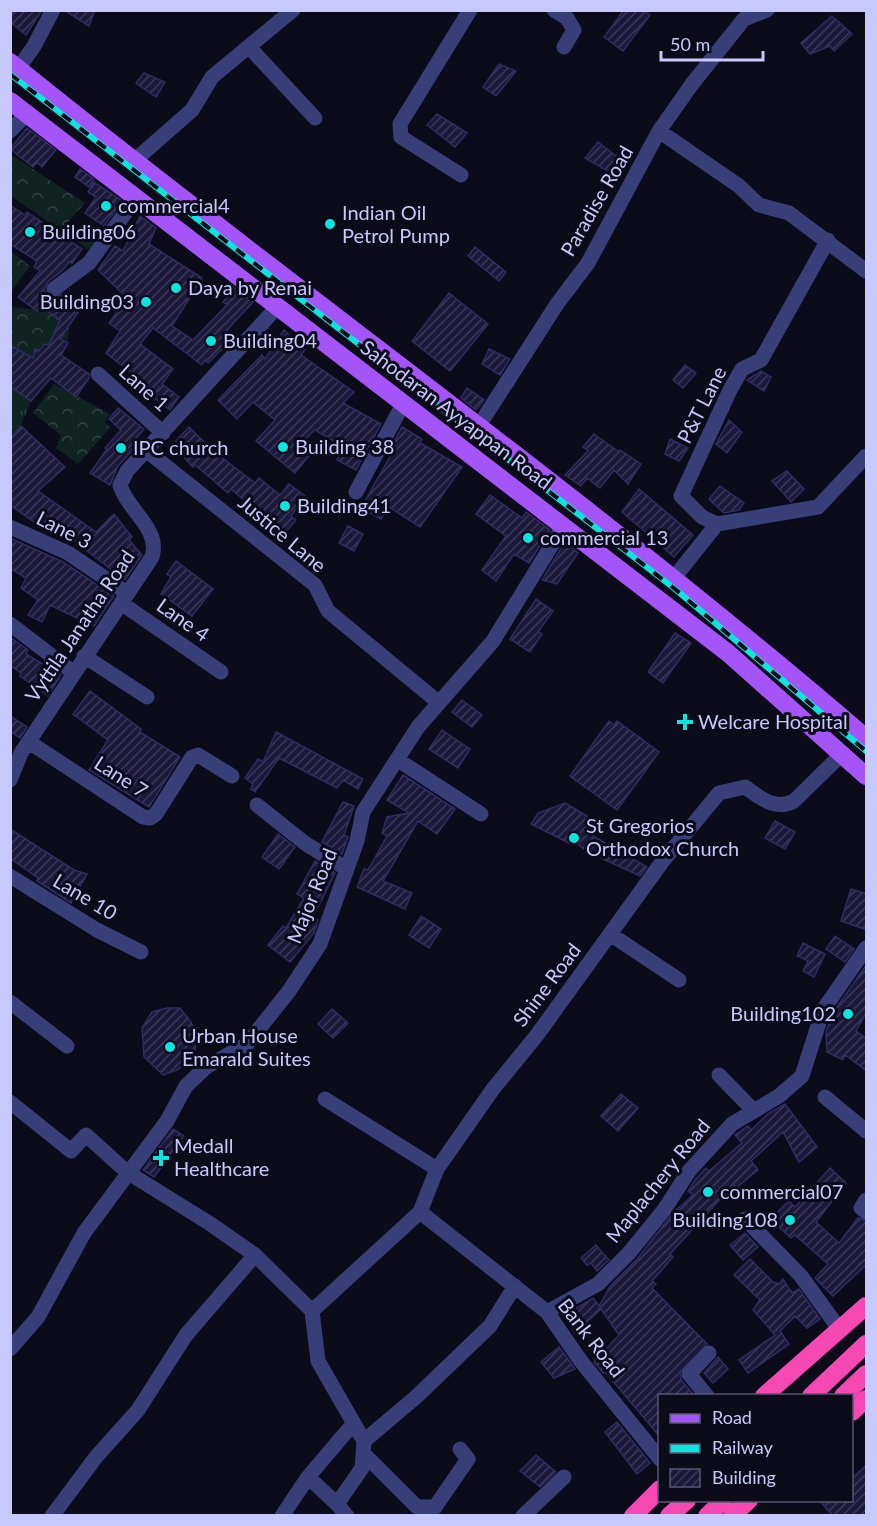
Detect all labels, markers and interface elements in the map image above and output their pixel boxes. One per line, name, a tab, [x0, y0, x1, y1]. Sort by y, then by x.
scale bar	[661, 24, 763, 62]
text: 50 m	[670, 33, 710, 55]
street label: Paradise Road	[555, 141, 637, 260]
place label: commercial4	[118, 193, 230, 217]
marker: commercial4	[99, 199, 113, 213]
place label: Indian Oil Petrol Pump	[342, 200, 450, 247]
marker: Indian Oil Petrol Pump	[323, 217, 337, 231]
place label: Building06	[42, 219, 136, 243]
marker: Building06	[23, 225, 37, 239]
place label: Daya by Renai	[188, 275, 312, 299]
marker: Daya by Renai	[169, 281, 183, 295]
place label: Building03	[40, 289, 134, 313]
marker: Building03	[139, 295, 153, 309]
place label: Building04	[223, 328, 318, 352]
marker: Building04	[204, 334, 218, 348]
street label: Sahodaran Ayyappan Road	[356, 335, 557, 494]
street label: Lane 1	[115, 359, 174, 416]
street label: P&T Lane	[671, 362, 731, 447]
place label: Building 38	[295, 434, 394, 458]
place label: IPC church	[133, 435, 229, 459]
marker: Building 38	[276, 440, 290, 454]
marker: IPC church	[114, 441, 128, 455]
street label: Justice Lane	[234, 490, 331, 577]
place label: Building41	[297, 493, 391, 517]
marker: Building41	[278, 499, 292, 513]
street label: Lane 3	[33, 505, 96, 553]
place label: commercial 13	[540, 525, 668, 549]
marker: commercial 13	[521, 531, 535, 545]
street label: Vyttila Janatha Road	[19, 545, 139, 706]
street label: Lane 4	[153, 593, 215, 646]
place label: Welcare Hospital	[698, 709, 848, 733]
marker: Welcare Hospital	[676, 713, 694, 731]
street label: Lane 7	[90, 750, 153, 802]
place label: St Gregorios Orthodox Church	[586, 813, 739, 860]
marker: St Gregorios Orthodox Church	[567, 831, 581, 845]
street label: Major Road	[281, 844, 341, 947]
street label: Lane 10	[49, 868, 122, 925]
street label: Shine Road	[507, 938, 585, 1031]
place label: Building102	[730, 1001, 836, 1025]
marker: Building102	[841, 1007, 855, 1021]
place label: Urban House Emarald Suites	[182, 1023, 311, 1070]
marker: Urban House Emarald Suites	[163, 1040, 177, 1054]
street label: Maplachery Road	[600, 1114, 714, 1247]
place label: Medall Healthcare	[174, 1133, 269, 1180]
marker: Medall Healthcare	[152, 1149, 170, 1167]
place label: commercial07	[720, 1179, 843, 1203]
marker: commercial07	[701, 1185, 715, 1199]
place label: Building108	[672, 1207, 778, 1231]
marker: Building108	[783, 1213, 797, 1227]
street label: Bank Road	[554, 1293, 630, 1382]
legend	[658, 1394, 853, 1502]
text: Road	[712, 1406, 752, 1428]
text: Railway	[712, 1436, 773, 1458]
text: Building	[712, 1466, 776, 1488]

